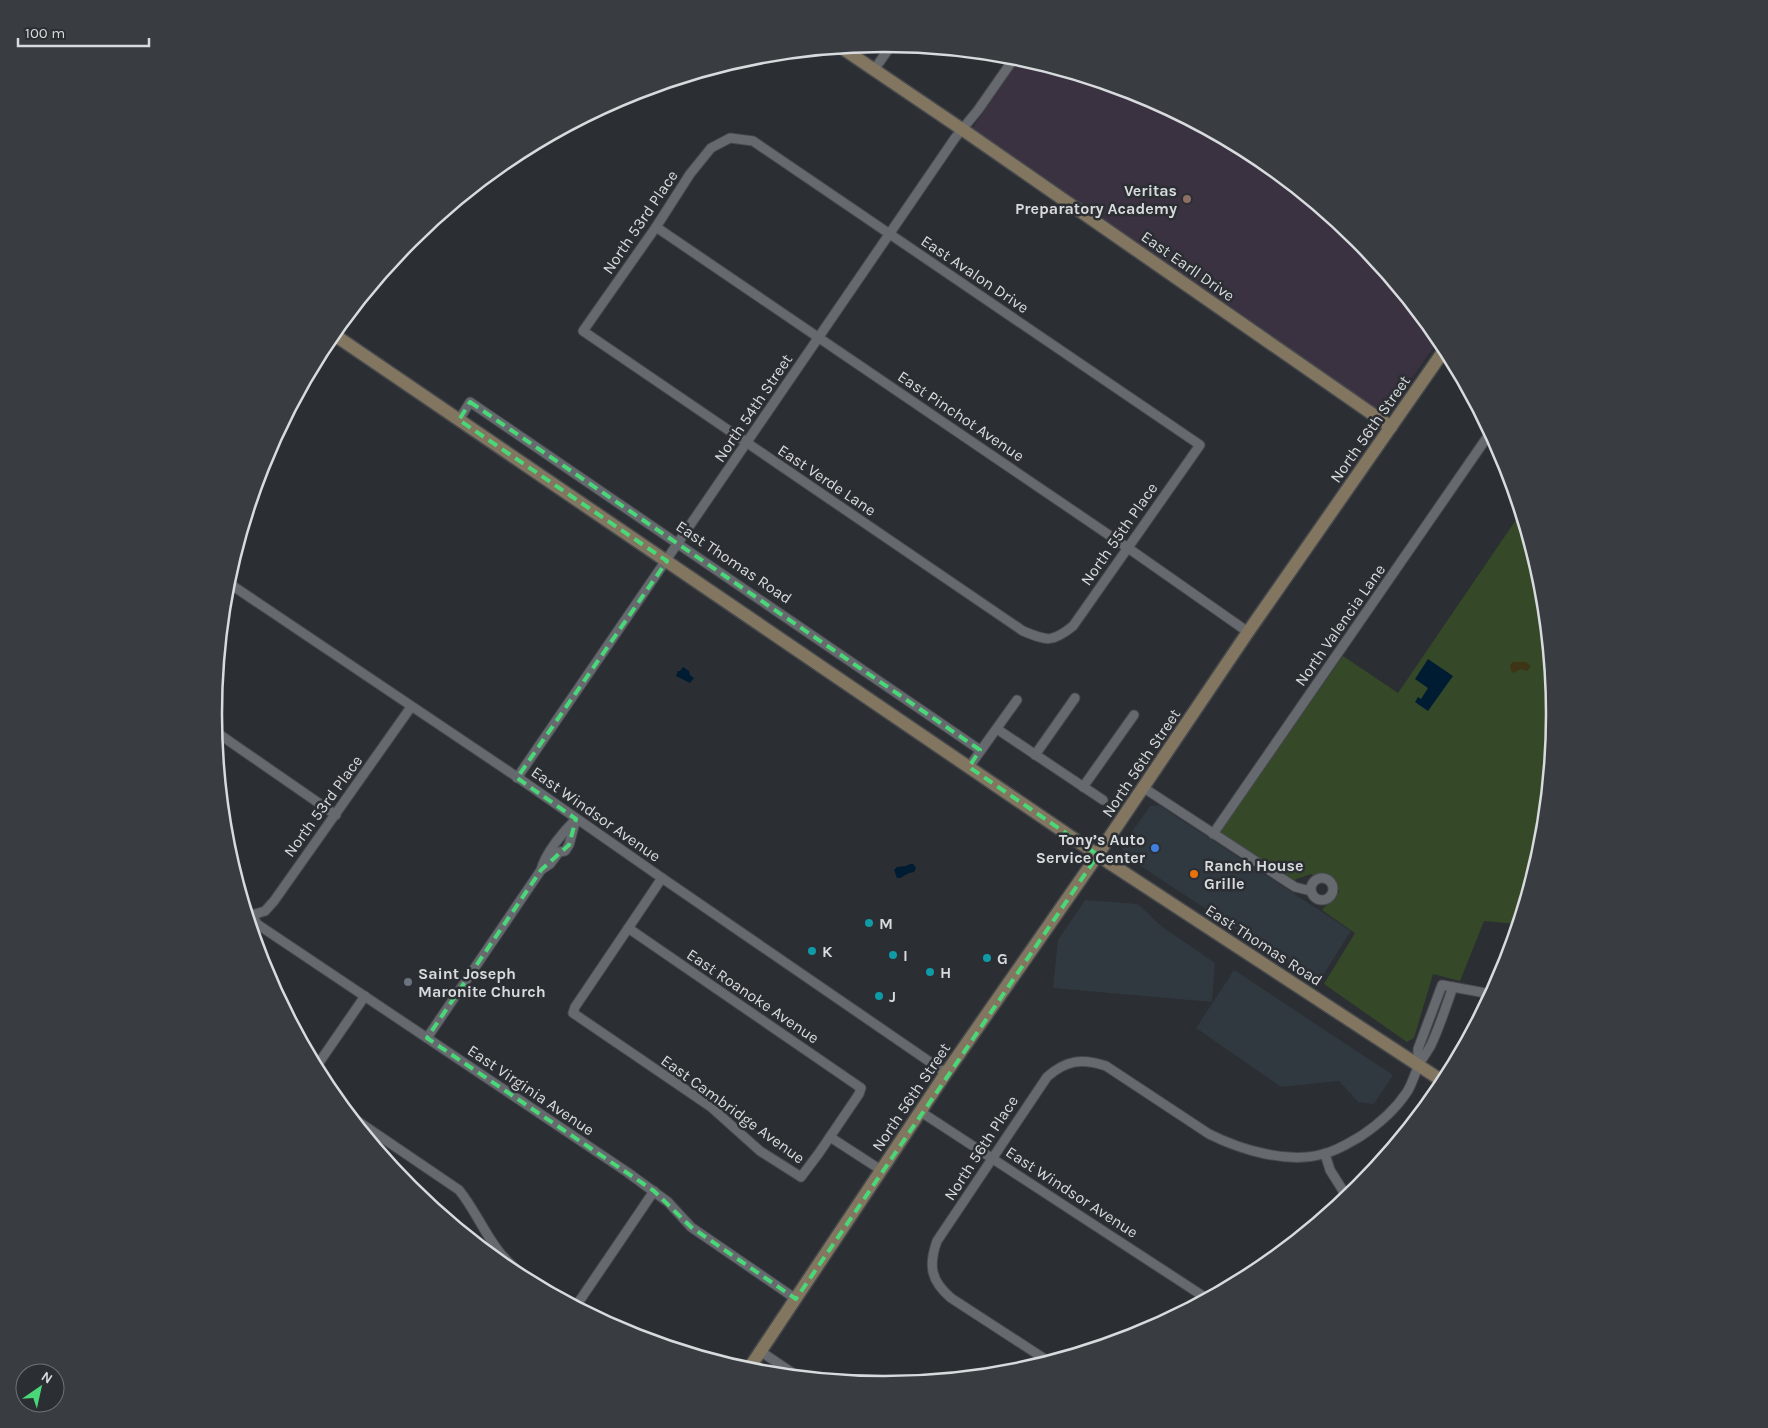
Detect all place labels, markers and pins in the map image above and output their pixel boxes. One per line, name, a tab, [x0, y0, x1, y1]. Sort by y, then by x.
place label: Veritas Preparatory Academy	[1015, 181, 1177, 218]
marker: Veritas Preparatory Academy	[1181, 193, 1193, 205]
place label: Tony’s Auto Service Center	[1036, 830, 1146, 867]
marker: Tony’s Auto Service Center	[1149, 842, 1161, 854]
place label: Ranch House Grille	[1204, 856, 1303, 893]
marker: Ranch House Grille	[1188, 868, 1200, 880]
place label: M	[879, 914, 893, 933]
marker: M	[863, 917, 875, 929]
place label: K	[822, 942, 833, 961]
marker: K	[806, 945, 818, 957]
place label: I	[903, 946, 908, 965]
marker: I	[887, 949, 899, 961]
place label: G	[997, 949, 1008, 968]
marker: G	[981, 952, 993, 964]
place label: H	[940, 963, 951, 982]
place label: Saint Joseph Maronite Church	[418, 964, 546, 1001]
marker: H	[924, 966, 936, 978]
marker: Saint Joseph Maronite Church	[402, 976, 414, 988]
place label: J	[889, 987, 896, 1006]
marker: J	[873, 990, 885, 1002]

